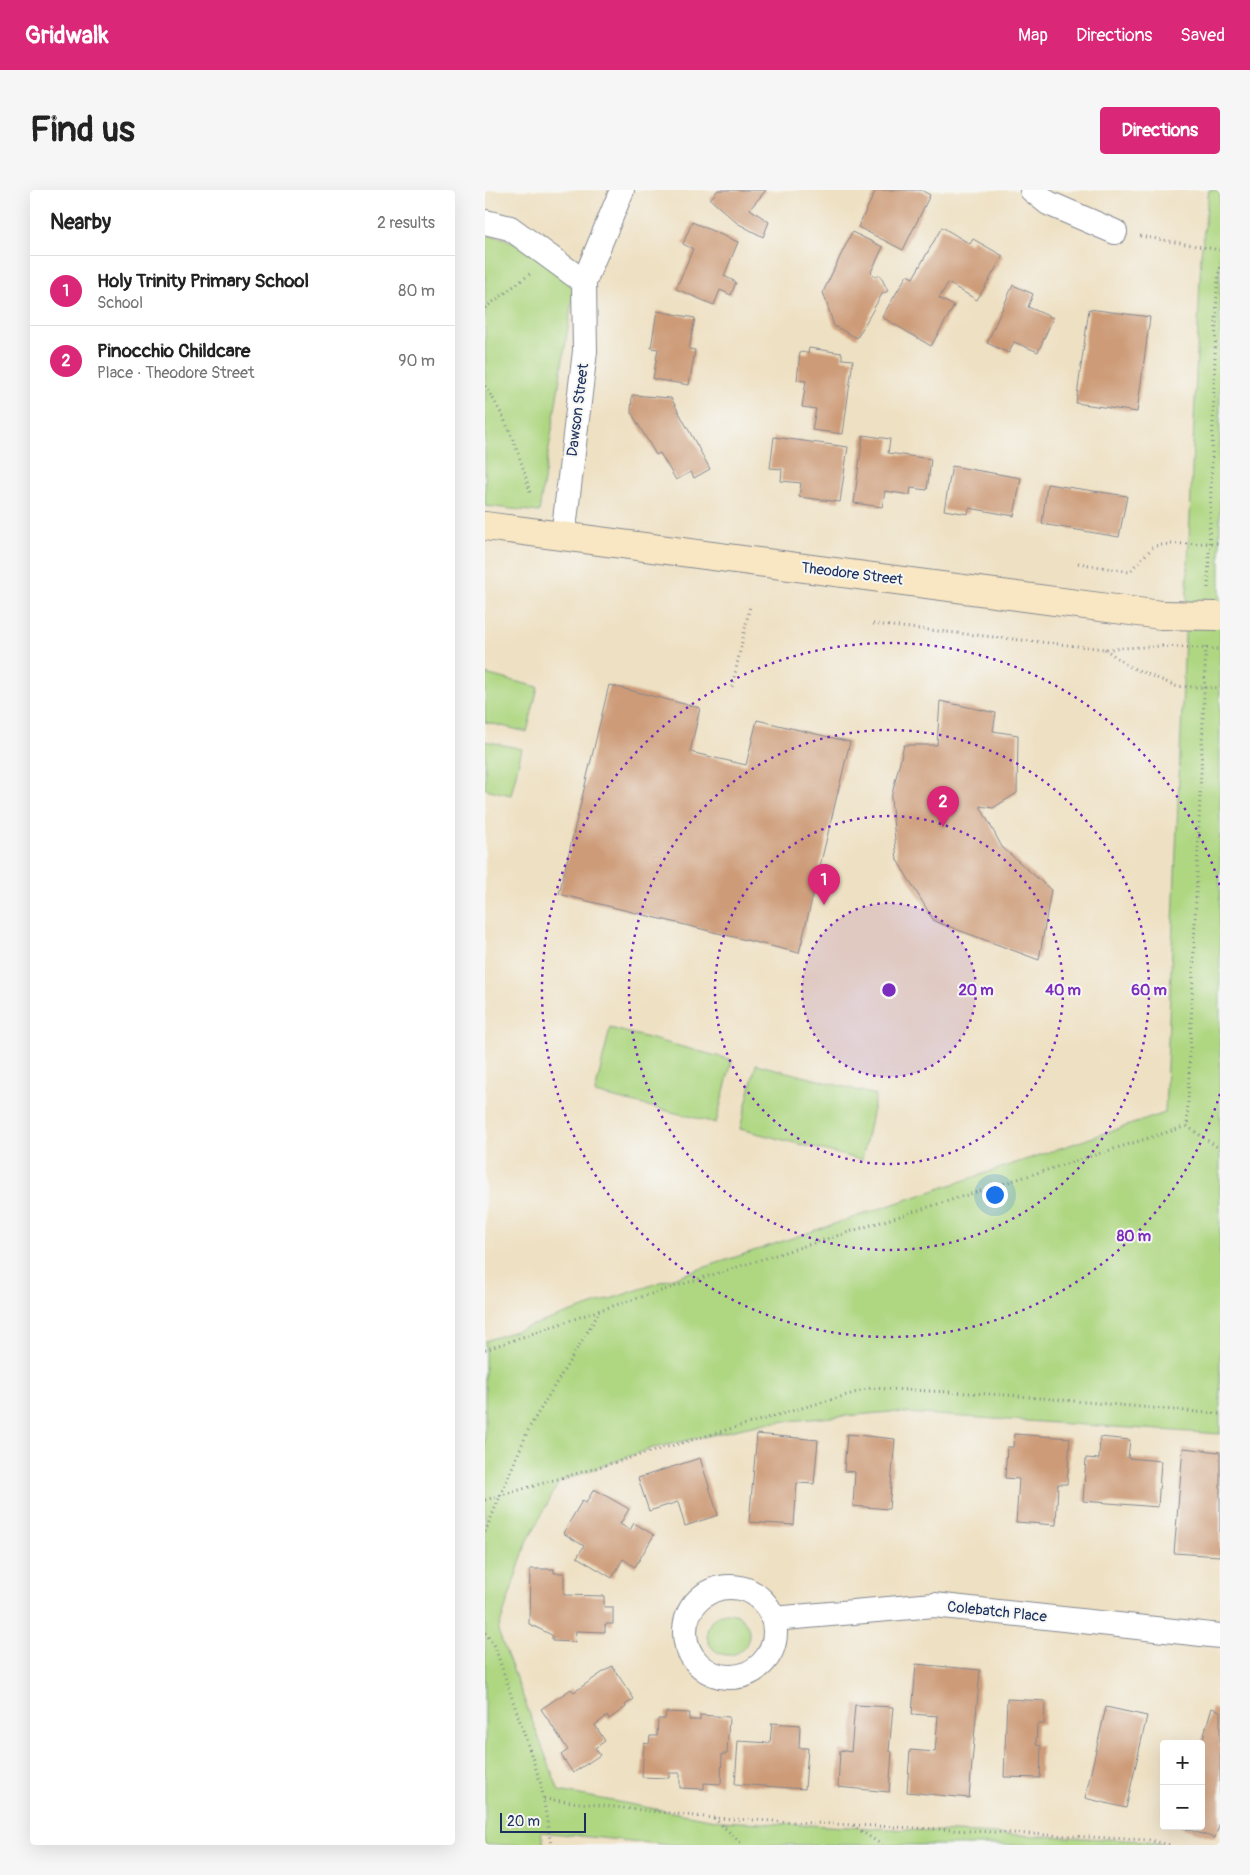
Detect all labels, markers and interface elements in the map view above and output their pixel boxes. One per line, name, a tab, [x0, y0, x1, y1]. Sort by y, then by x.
text: Gridwalk	[25, 21, 109, 50]
text: Map	[1018, 24, 1048, 47]
text: Directions	[1076, 24, 1152, 47]
text: Saved	[1180, 24, 1225, 47]
button: Directions	[1100, 107, 1220, 154]
text: Find us	[30, 108, 135, 152]
text: Nearby	[50, 209, 111, 236]
text: 2 results	[377, 213, 435, 233]
text: Holy Trinity Primary School	[97, 269, 309, 293]
text: 1	[63, 281, 69, 301]
text: 80 m	[398, 281, 435, 301]
text: School	[97, 293, 143, 313]
text: Pinocchio Childcare	[97, 339, 250, 363]
text: 2	[62, 351, 70, 371]
text: 90 m	[398, 351, 435, 371]
street label: Dawson Street	[563, 361, 593, 458]
text: Place · Theodore Street	[97, 363, 254, 383]
street label: Theodore Street	[800, 558, 905, 590]
pin: 2	[927, 786, 959, 827]
pin: 1	[808, 864, 840, 905]
centre of rings	[880, 981, 898, 999]
text: 20 m	[958, 981, 994, 1000]
text: 40 m	[1045, 981, 1081, 1000]
text: 60 m	[1131, 981, 1167, 1000]
your location	[982, 1182, 1008, 1208]
text: 80 m	[1117, 1227, 1151, 1246]
street label: Colebatch Place	[946, 1597, 1048, 1627]
map controls	[1160, 1740, 1205, 1830]
button: +	[1160, 1740, 1205, 1785]
button: −	[1160, 1785, 1205, 1830]
scale bar	[500, 1810, 586, 1833]
text: 20 m	[507, 1813, 540, 1830]

